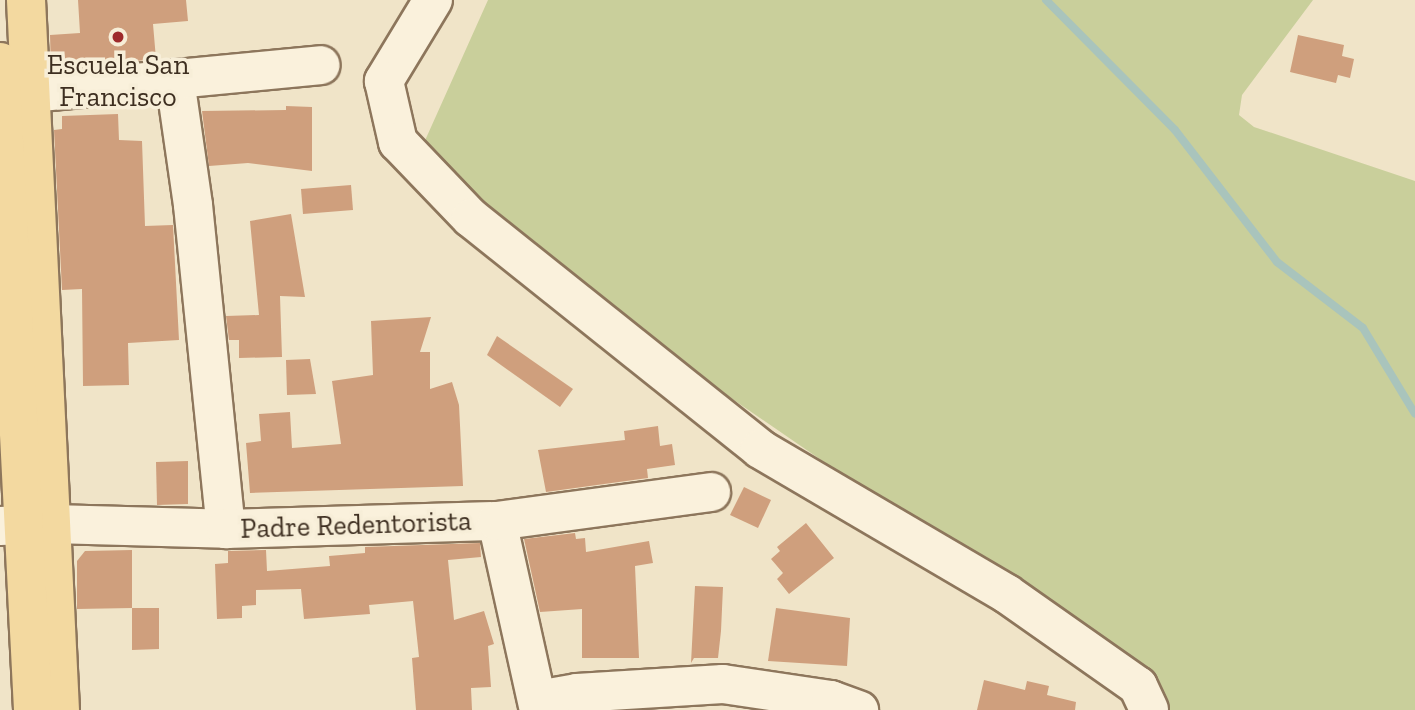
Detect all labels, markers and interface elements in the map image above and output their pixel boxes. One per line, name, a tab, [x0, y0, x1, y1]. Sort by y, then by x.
marker: Escuela San Francisco	[110, 29, 126, 45]
place label: Escuela San Francisco	[47, 48, 189, 114]
street label: Padre Redentorista	[240, 504, 472, 546]

